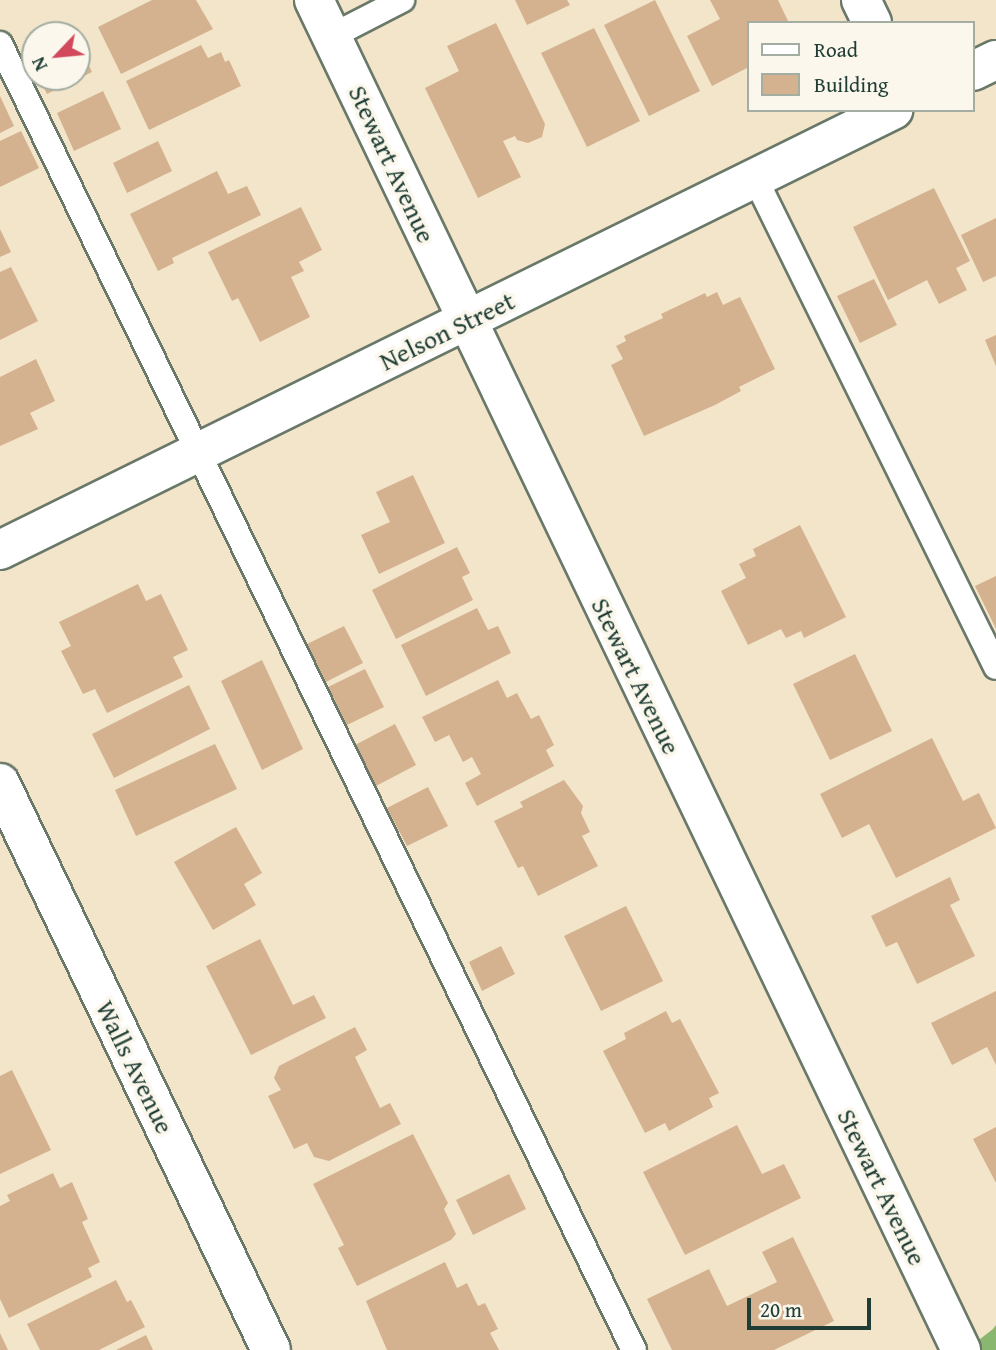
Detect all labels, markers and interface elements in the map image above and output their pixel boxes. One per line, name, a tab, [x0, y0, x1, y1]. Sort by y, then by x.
north arrow	[21, 21, 91, 91]
legend	[748, 21, 975, 112]
text: Road	[814, 34, 858, 65]
text: N	[24, 52, 54, 76]
text: Building	[814, 69, 888, 100]
street label: Stewart Avenue	[342, 80, 442, 248]
street label: Nelson Street	[374, 285, 520, 377]
street label: Stewart Avenue	[585, 593, 687, 759]
street label: Walls Avenue	[89, 995, 181, 1139]
street label: Stewart Avenue	[831, 1104, 933, 1270]
scale bar	[751, 1284, 875, 1328]
text: 20 m	[760, 1294, 802, 1325]

